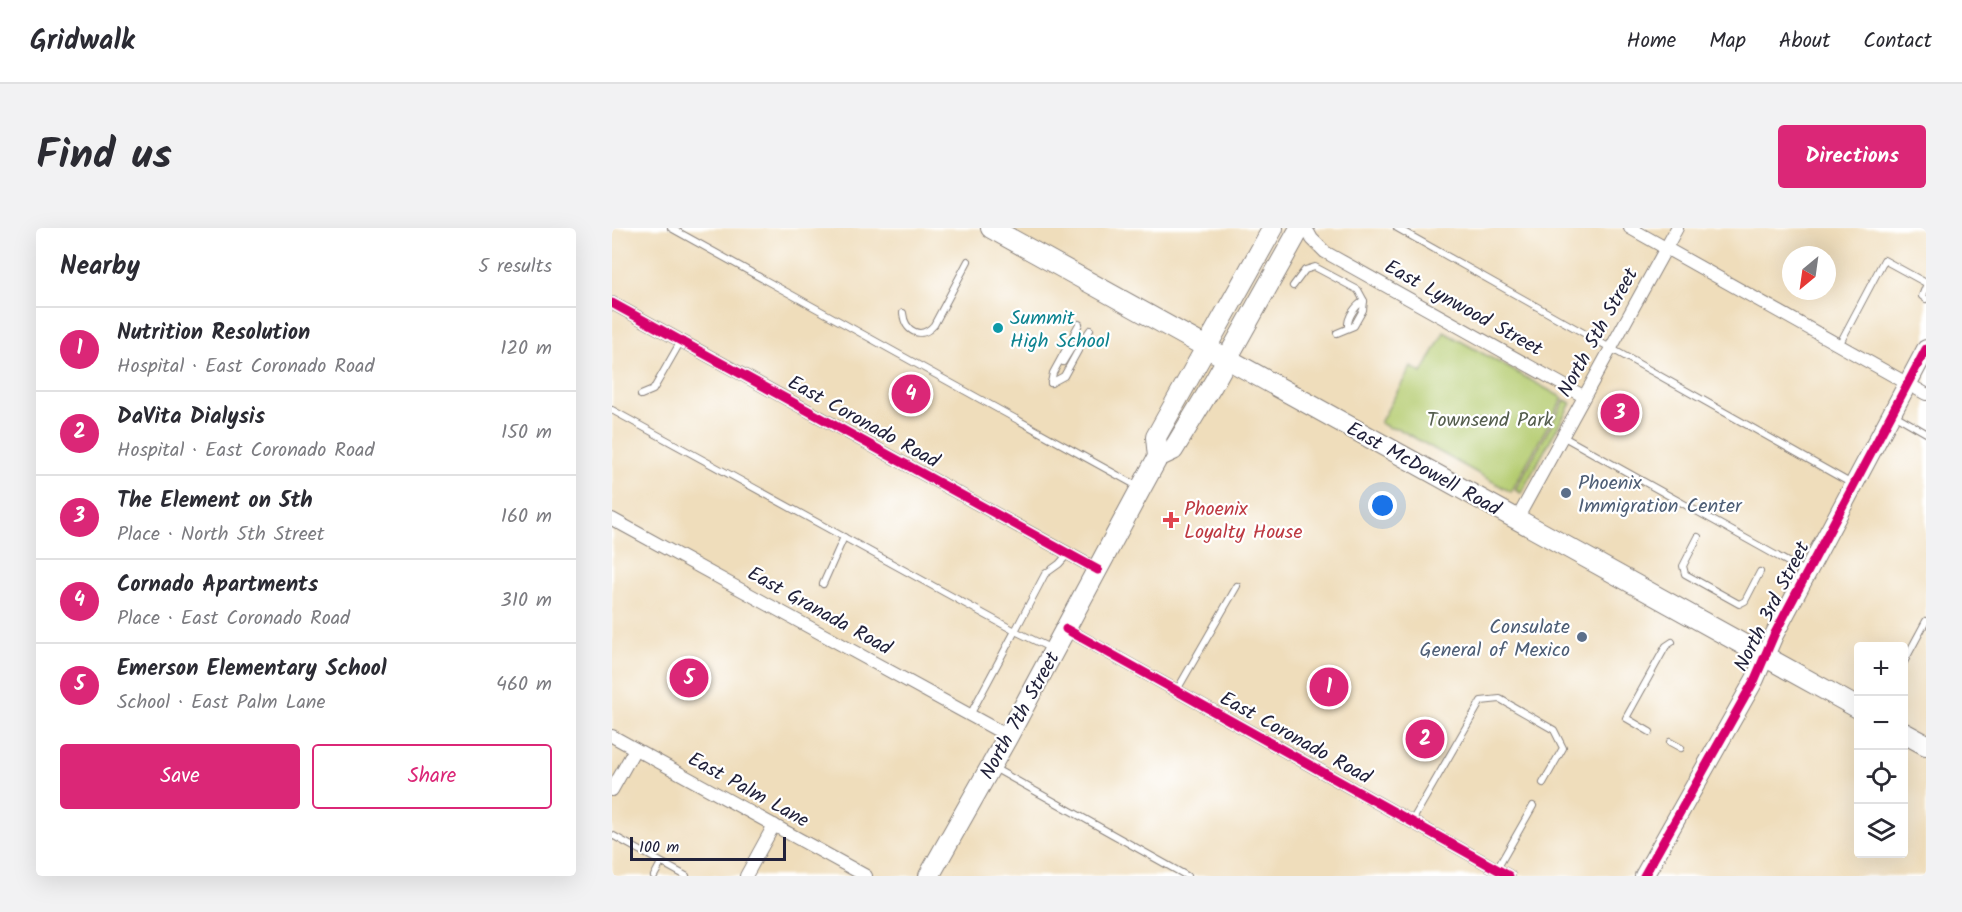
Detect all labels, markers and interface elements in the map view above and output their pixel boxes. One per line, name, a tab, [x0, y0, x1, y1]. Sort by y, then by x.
text: Gridwalk	[30, 19, 135, 64]
text: Home	[1627, 25, 1676, 58]
text: Map	[1709, 25, 1746, 58]
text: About	[1779, 25, 1830, 58]
text: Contact	[1863, 25, 1932, 58]
text: Find us	[36, 123, 172, 190]
button: Directions	[1778, 125, 1926, 188]
text: Nearby	[60, 246, 140, 288]
north arrow	[1782, 246, 1836, 300]
text: 5 results	[478, 251, 552, 283]
street label: East Lynwood Street	[1378, 252, 1548, 366]
street label: North 5th Street	[1550, 262, 1648, 404]
place label: Summit High School	[1010, 303, 1110, 358]
text: Nutrition Resolution	[117, 316, 310, 351]
marker: Summit High School	[991, 321, 1005, 335]
text: 1	[76, 333, 83, 365]
text: 120 m	[500, 333, 552, 365]
text: Hospital · East Coronado Road	[117, 351, 374, 383]
street label: East Coronado Road	[781, 368, 946, 478]
pin: 4	[892, 372, 930, 416]
pin: 3	[1600, 390, 1640, 435]
text: DaVita Dialysis	[117, 400, 265, 435]
park label: Townsend Park	[1427, 405, 1554, 437]
street label: East McDowell Road	[1340, 414, 1507, 526]
text: 2	[74, 417, 85, 449]
text: 150 m	[501, 417, 552, 449]
text: Hospital · East Coronado Road	[117, 435, 374, 467]
place label: Phoenix Immigration Center	[1578, 468, 1743, 523]
text: The Element on 5th	[117, 484, 313, 519]
marker: Phoenix Immigration Center	[1559, 486, 1573, 500]
your location	[1368, 491, 1397, 520]
place label: Phoenix Loyalty House	[1184, 494, 1302, 549]
text: 3	[74, 501, 85, 533]
text: 160 m	[501, 501, 552, 533]
marker: Phoenix Loyalty House	[1162, 511, 1180, 529]
text: Place · North 5th Street	[117, 519, 324, 551]
street label: North 3rd Street	[1726, 536, 1819, 678]
street label: East Granada Road	[741, 559, 898, 665]
text: Cornado Apartments	[117, 568, 318, 603]
text: 4	[74, 585, 85, 617]
text: 310 m	[500, 585, 552, 617]
text: Place · East Coronado Road	[117, 603, 350, 635]
place label: Consulate General of Mexico	[1420, 612, 1570, 667]
marker: Consulate General of Mexico	[1575, 630, 1589, 644]
map controls	[1854, 642, 1908, 858]
button: +	[1854, 642, 1908, 696]
street label: North 7th Street	[972, 646, 1069, 786]
text: Emerson Elementary School	[117, 652, 387, 687]
pin: 5	[670, 656, 709, 700]
pin: 1	[1310, 664, 1348, 710]
text: 5	[74, 669, 85, 701]
text: 460 m	[496, 669, 552, 701]
street label: East Coronado Road	[1213, 684, 1378, 794]
text: School · East Palm Lane	[117, 687, 325, 719]
button: −	[1854, 696, 1908, 750]
pin: 2	[1406, 716, 1444, 762]
button: Save	[60, 744, 300, 809]
button: Share	[312, 744, 552, 809]
street label: East Palm Lane	[681, 744, 815, 837]
button: locate	[1854, 750, 1908, 804]
button: layers	[1854, 804, 1908, 858]
scale bar	[630, 834, 786, 862]
text: 100 m	[639, 835, 679, 860]

